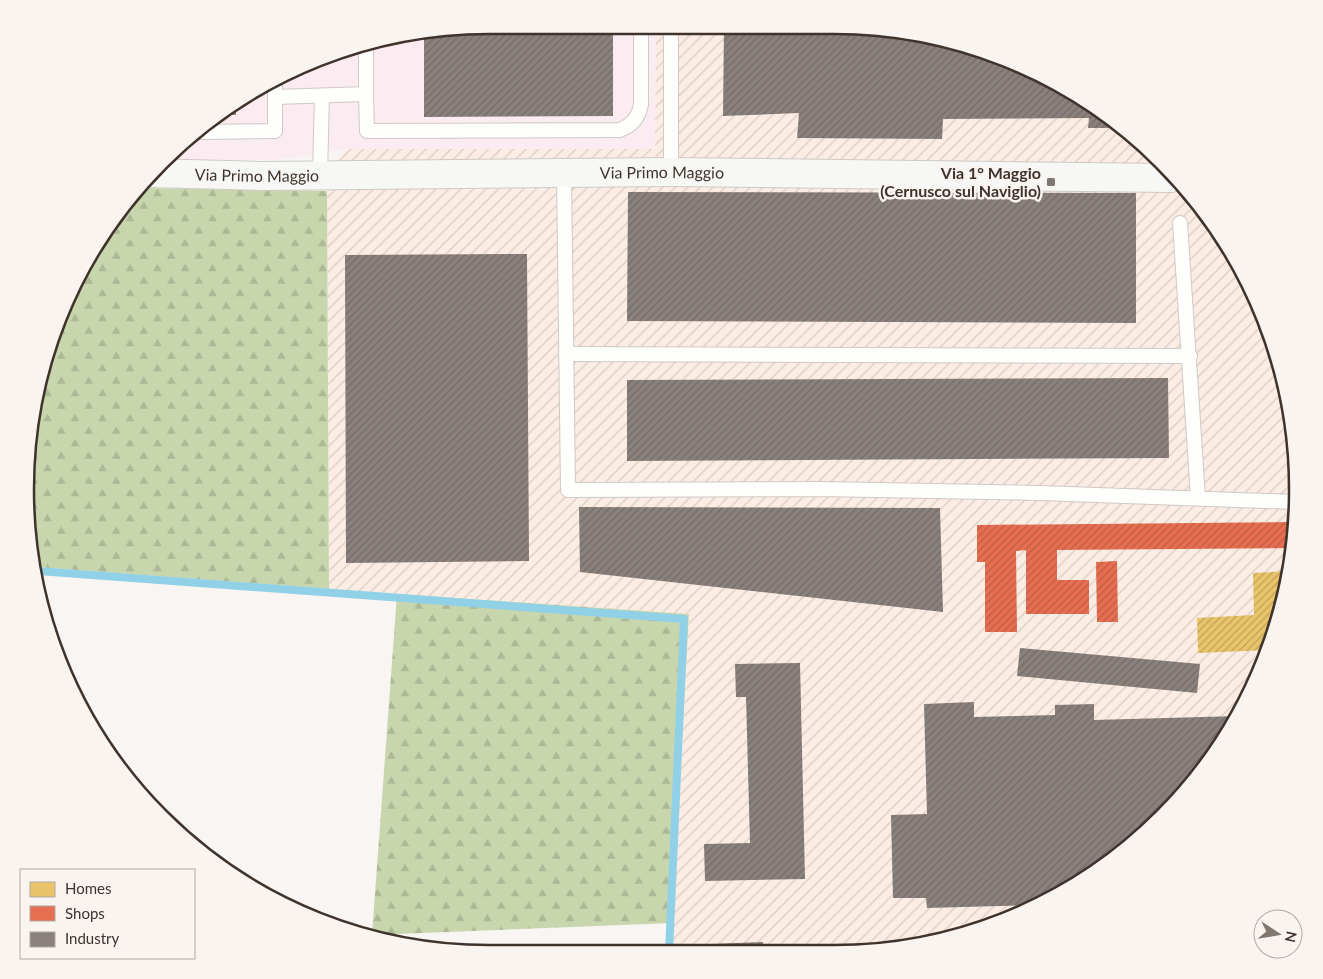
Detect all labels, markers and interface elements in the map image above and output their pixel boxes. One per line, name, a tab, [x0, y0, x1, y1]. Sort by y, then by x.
street label: Via Primo Maggio	[600, 162, 724, 182]
place label: Via 1° Maggio (Cernusco sul Naviglio)	[880, 163, 1041, 200]
street label: Via Primo Maggio	[195, 164, 319, 185]
marker: Via 1° Maggio (Cernusco sul Naviglio)	[1045, 176, 1057, 188]
legend	[20, 869, 195, 959]
text: Homes	[65, 879, 111, 897]
text: Shops	[65, 904, 105, 922]
north arrow	[1253, 909, 1303, 959]
text: Industry	[65, 929, 120, 947]
text: N	[1282, 930, 1301, 944]

